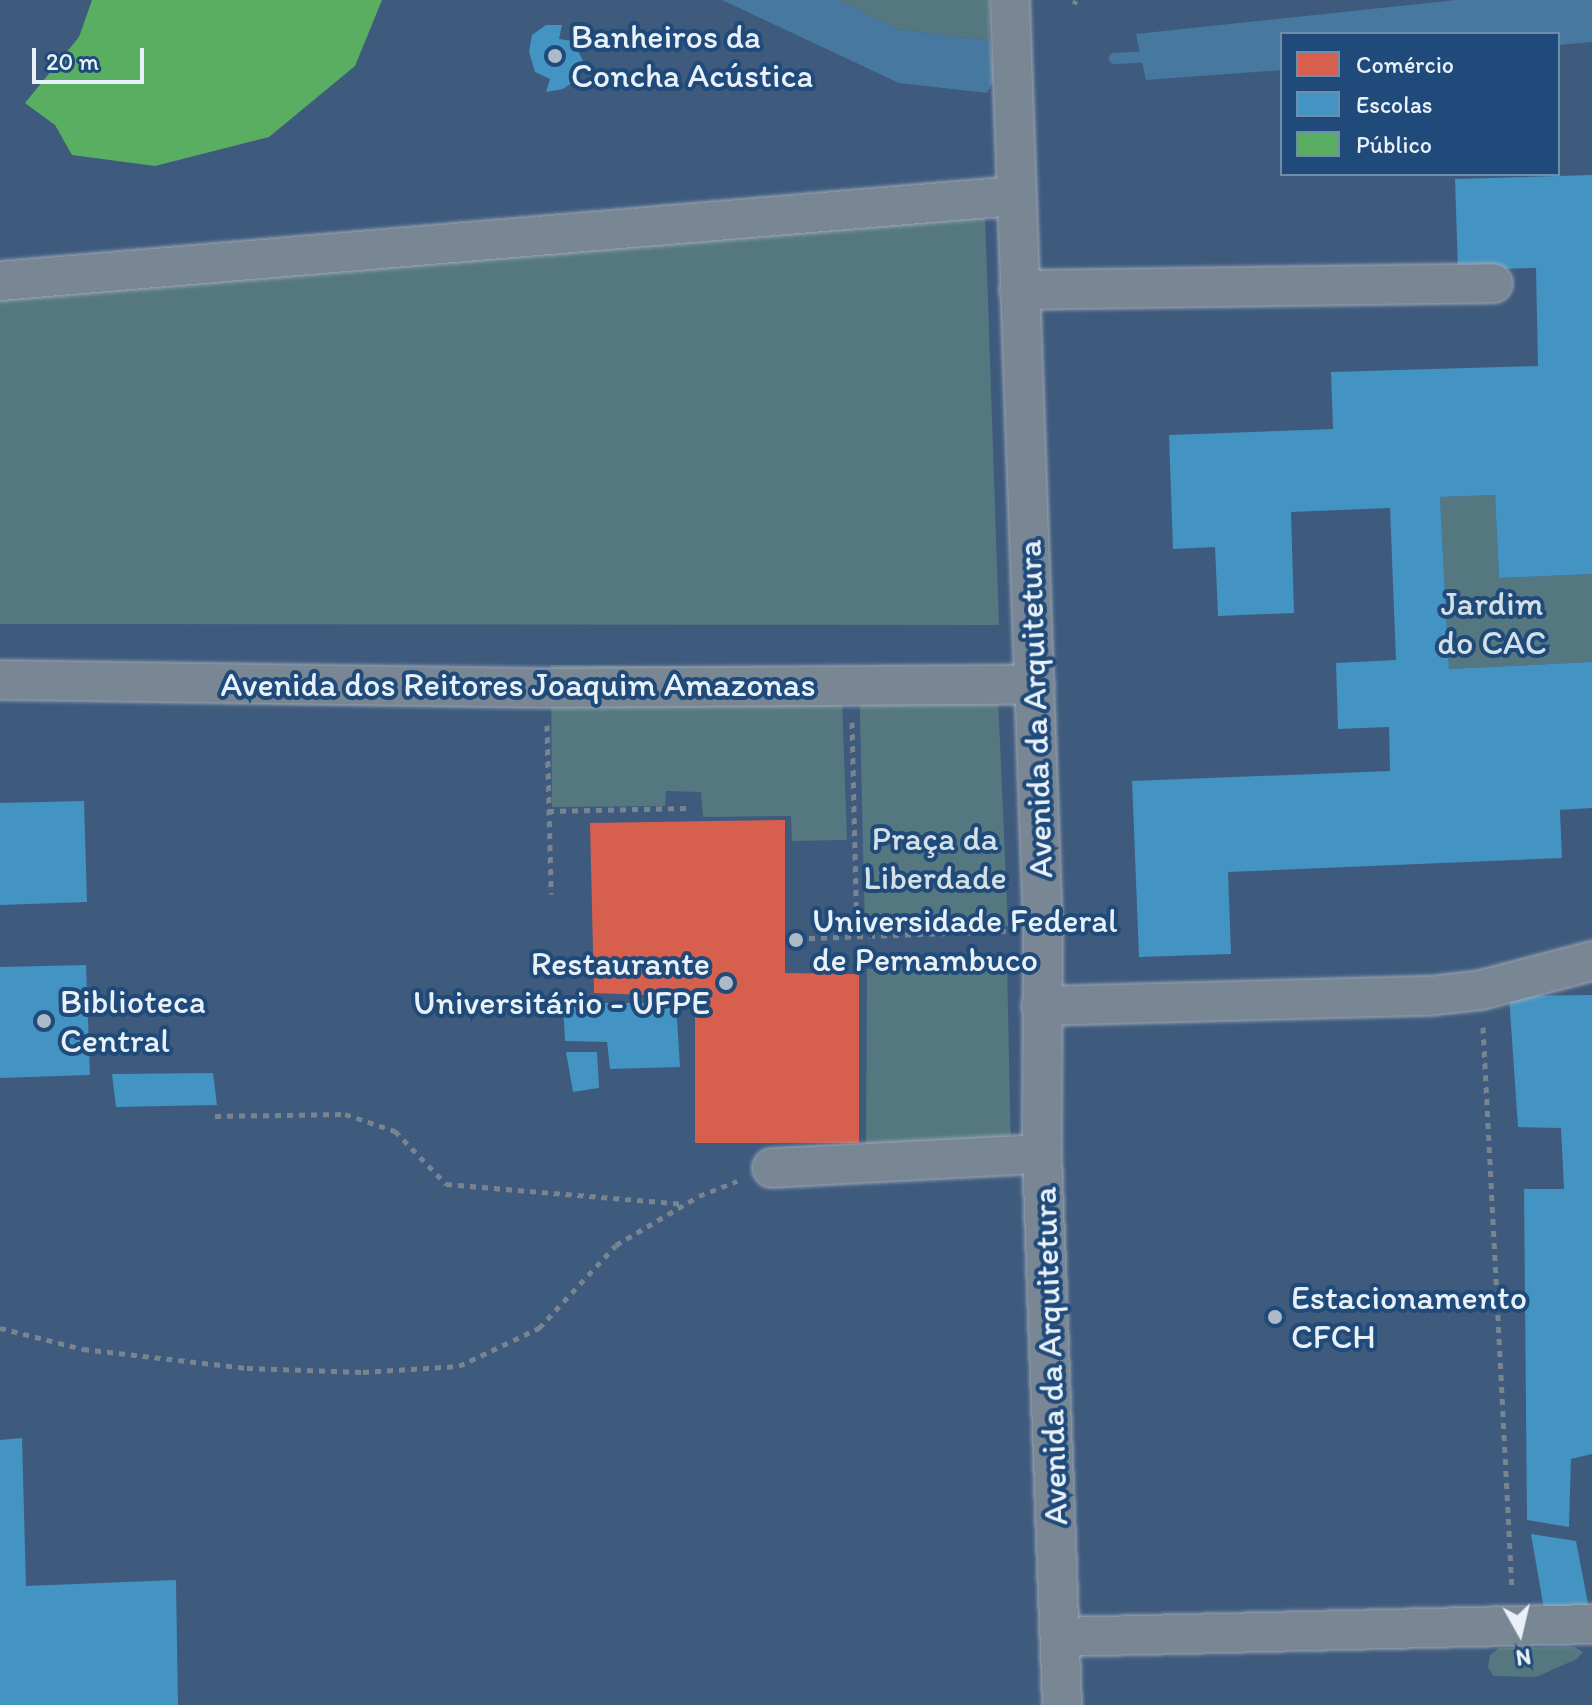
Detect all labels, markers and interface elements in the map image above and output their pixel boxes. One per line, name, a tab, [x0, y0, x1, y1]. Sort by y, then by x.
place label: Banheiros da Concha Acústica	[571, 16, 813, 96]
scale bar	[36, 32, 148, 82]
legend	[1280, 32, 1560, 176]
text: 20 m	[46, 47, 99, 76]
marker: Banheiros da Concha Acústica	[546, 47, 564, 65]
text: Comércio	[1356, 50, 1454, 79]
text: Escolas	[1356, 90, 1432, 119]
text: Público	[1356, 130, 1432, 159]
street label: Avenida da Arquitetura	[1009, 539, 1061, 879]
park label: Jardim do CAC	[1437, 583, 1547, 662]
street label: Avenida dos Reitores Joaquim Amazonas	[221, 665, 815, 705]
park label: Praça da Liberdade	[863, 818, 1007, 898]
place label: Universidade Federal de Pernambuco	[812, 900, 1117, 980]
marker: Universidade Federal de Pernambuco	[787, 931, 805, 949]
place label: Restaurante Universitário - UFPE	[413, 943, 710, 1022]
marker: Restaurante Universitário - UFPE	[717, 974, 735, 992]
place label: Biblioteca Central	[60, 981, 206, 1060]
marker: Biblioteca Central	[35, 1012, 53, 1030]
street label: Avenida da Arquitetura	[1024, 1186, 1076, 1526]
place label: Estacionamento CFCH	[1291, 1277, 1527, 1356]
marker: Estacionamento CFCH	[1266, 1308, 1284, 1326]
north arrow	[1480, 1593, 1560, 1673]
text: N	[1514, 1643, 1533, 1672]

